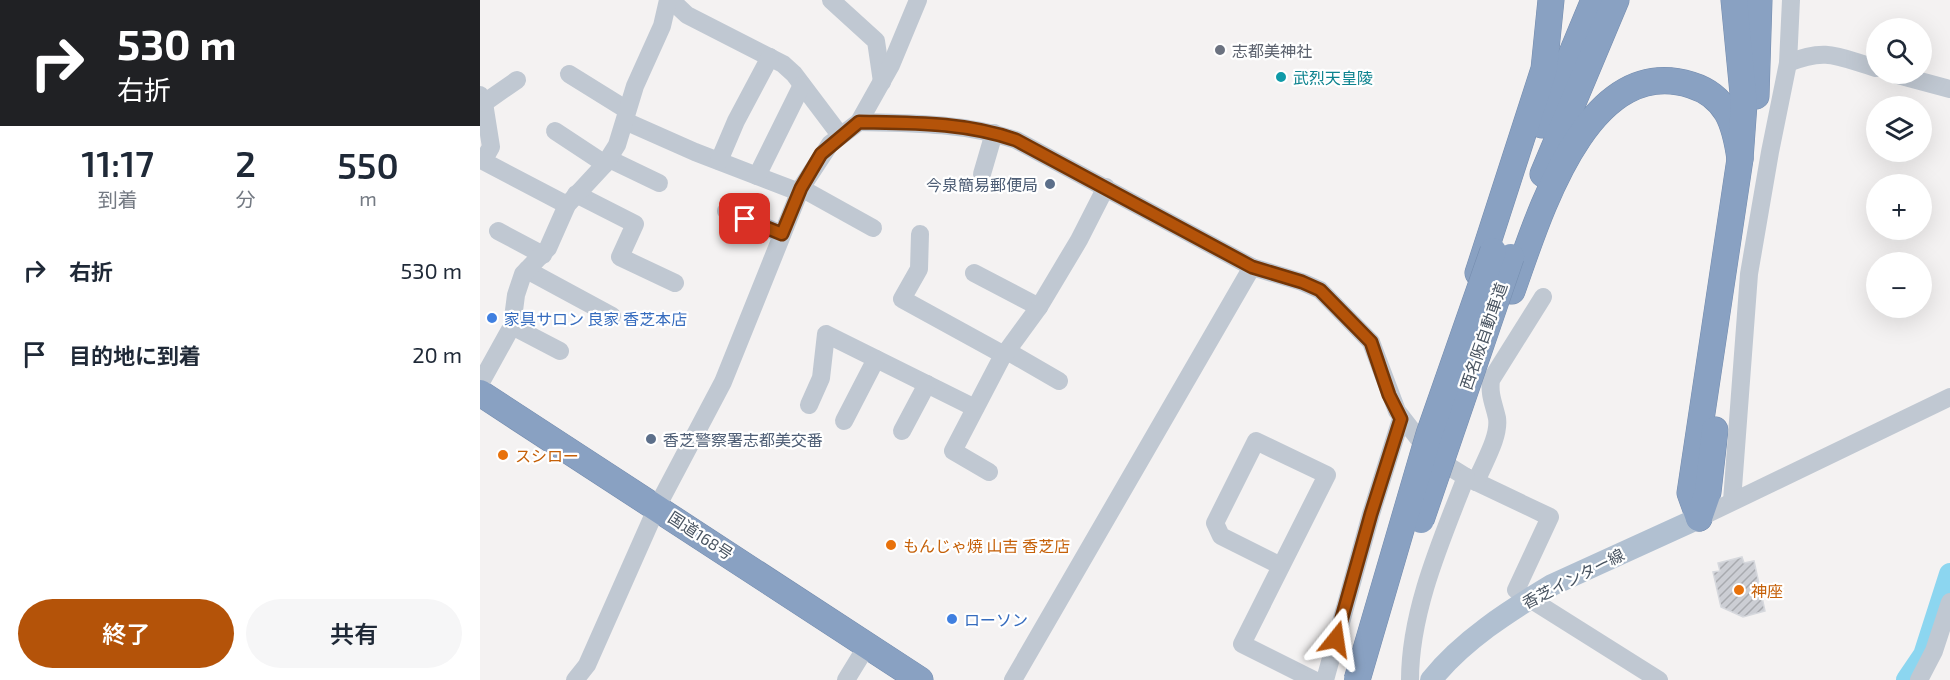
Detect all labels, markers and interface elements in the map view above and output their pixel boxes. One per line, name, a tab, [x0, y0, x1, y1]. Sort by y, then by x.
text: 530 m	[117, 18, 237, 68]
map controls	[1866, 18, 1932, 318]
button: search	[1866, 18, 1932, 84]
icon: right	[18, 24, 96, 102]
place label: 志都美神社	[1232, 41, 1312, 60]
marker: 志都美神社	[1213, 43, 1227, 57]
place label: 武烈天皇陵	[1293, 68, 1373, 87]
marker: 武烈天皇陵	[1274, 70, 1288, 84]
text: 右折	[117, 73, 171, 105]
button: layers	[1866, 96, 1932, 162]
text: 11:17	[81, 141, 154, 184]
text: 2	[235, 141, 256, 184]
text: 550	[337, 143, 399, 186]
button: +	[1866, 174, 1932, 240]
place label: 今泉簡易郵便局	[926, 175, 1038, 194]
marker: 今泉簡易郵便局	[1043, 177, 1057, 191]
text: m	[359, 186, 377, 210]
text: 到着	[98, 187, 138, 211]
text: 分	[236, 187, 256, 211]
pin	[719, 193, 770, 244]
icon: arrive	[728, 202, 761, 235]
button: −	[1866, 252, 1932, 318]
icon: right	[18, 254, 51, 287]
text: 530 m	[401, 257, 462, 283]
text: 右折	[69, 258, 113, 284]
street label: 西名阪自動車道	[1456, 280, 1510, 392]
place label: 家具サロン 良家 香芝本店	[504, 309, 687, 328]
marker: 家具サロン 良家 香芝本店	[485, 311, 499, 325]
icon: arrive	[18, 338, 51, 371]
text: 20 m	[412, 341, 462, 367]
text: 目的地に到着	[69, 342, 201, 368]
place label: 香芝警察署志都美交番	[663, 430, 823, 449]
marker: 香芝警察署志都美交番	[644, 432, 658, 446]
place label: スシロー	[515, 446, 579, 465]
marker: スシロー	[496, 448, 510, 462]
street label: 国道168号	[665, 507, 737, 563]
place label: もんじゃ焼 山吉 香芝店	[903, 536, 1070, 555]
marker: もんじゃ焼 山吉 香芝店	[884, 538, 898, 552]
street label: 香芝インター線	[1519, 544, 1627, 612]
place label: 神座	[1751, 581, 1783, 600]
marker: 神座	[1732, 583, 1746, 597]
button: 終了	[18, 599, 234, 668]
button: 共有	[246, 599, 462, 668]
position arrow	[1304, 607, 1368, 671]
place label: ローソン	[964, 610, 1028, 629]
marker: ローソン	[945, 612, 959, 626]

